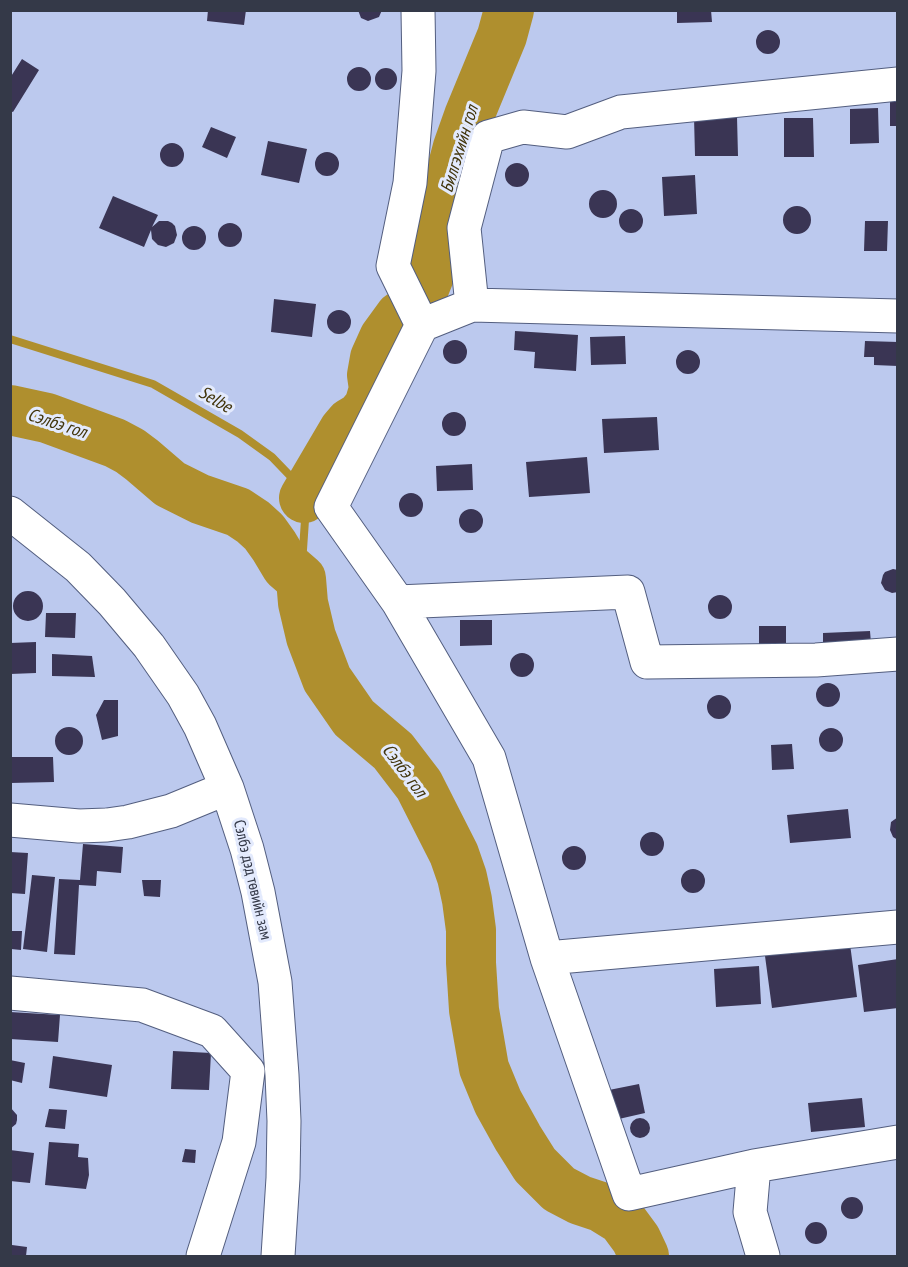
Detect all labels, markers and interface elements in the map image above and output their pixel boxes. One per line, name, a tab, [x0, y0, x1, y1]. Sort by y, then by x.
water label: Билгэхийн гол	[437, 103, 483, 195]
water label: Selbe	[195, 382, 235, 418]
water label: Сэлбэ гол	[25, 404, 89, 444]
water label: Сэлбэ гол	[377, 740, 431, 802]
street label: Сэлбэ дэд төвийн зам	[229, 818, 275, 942]

